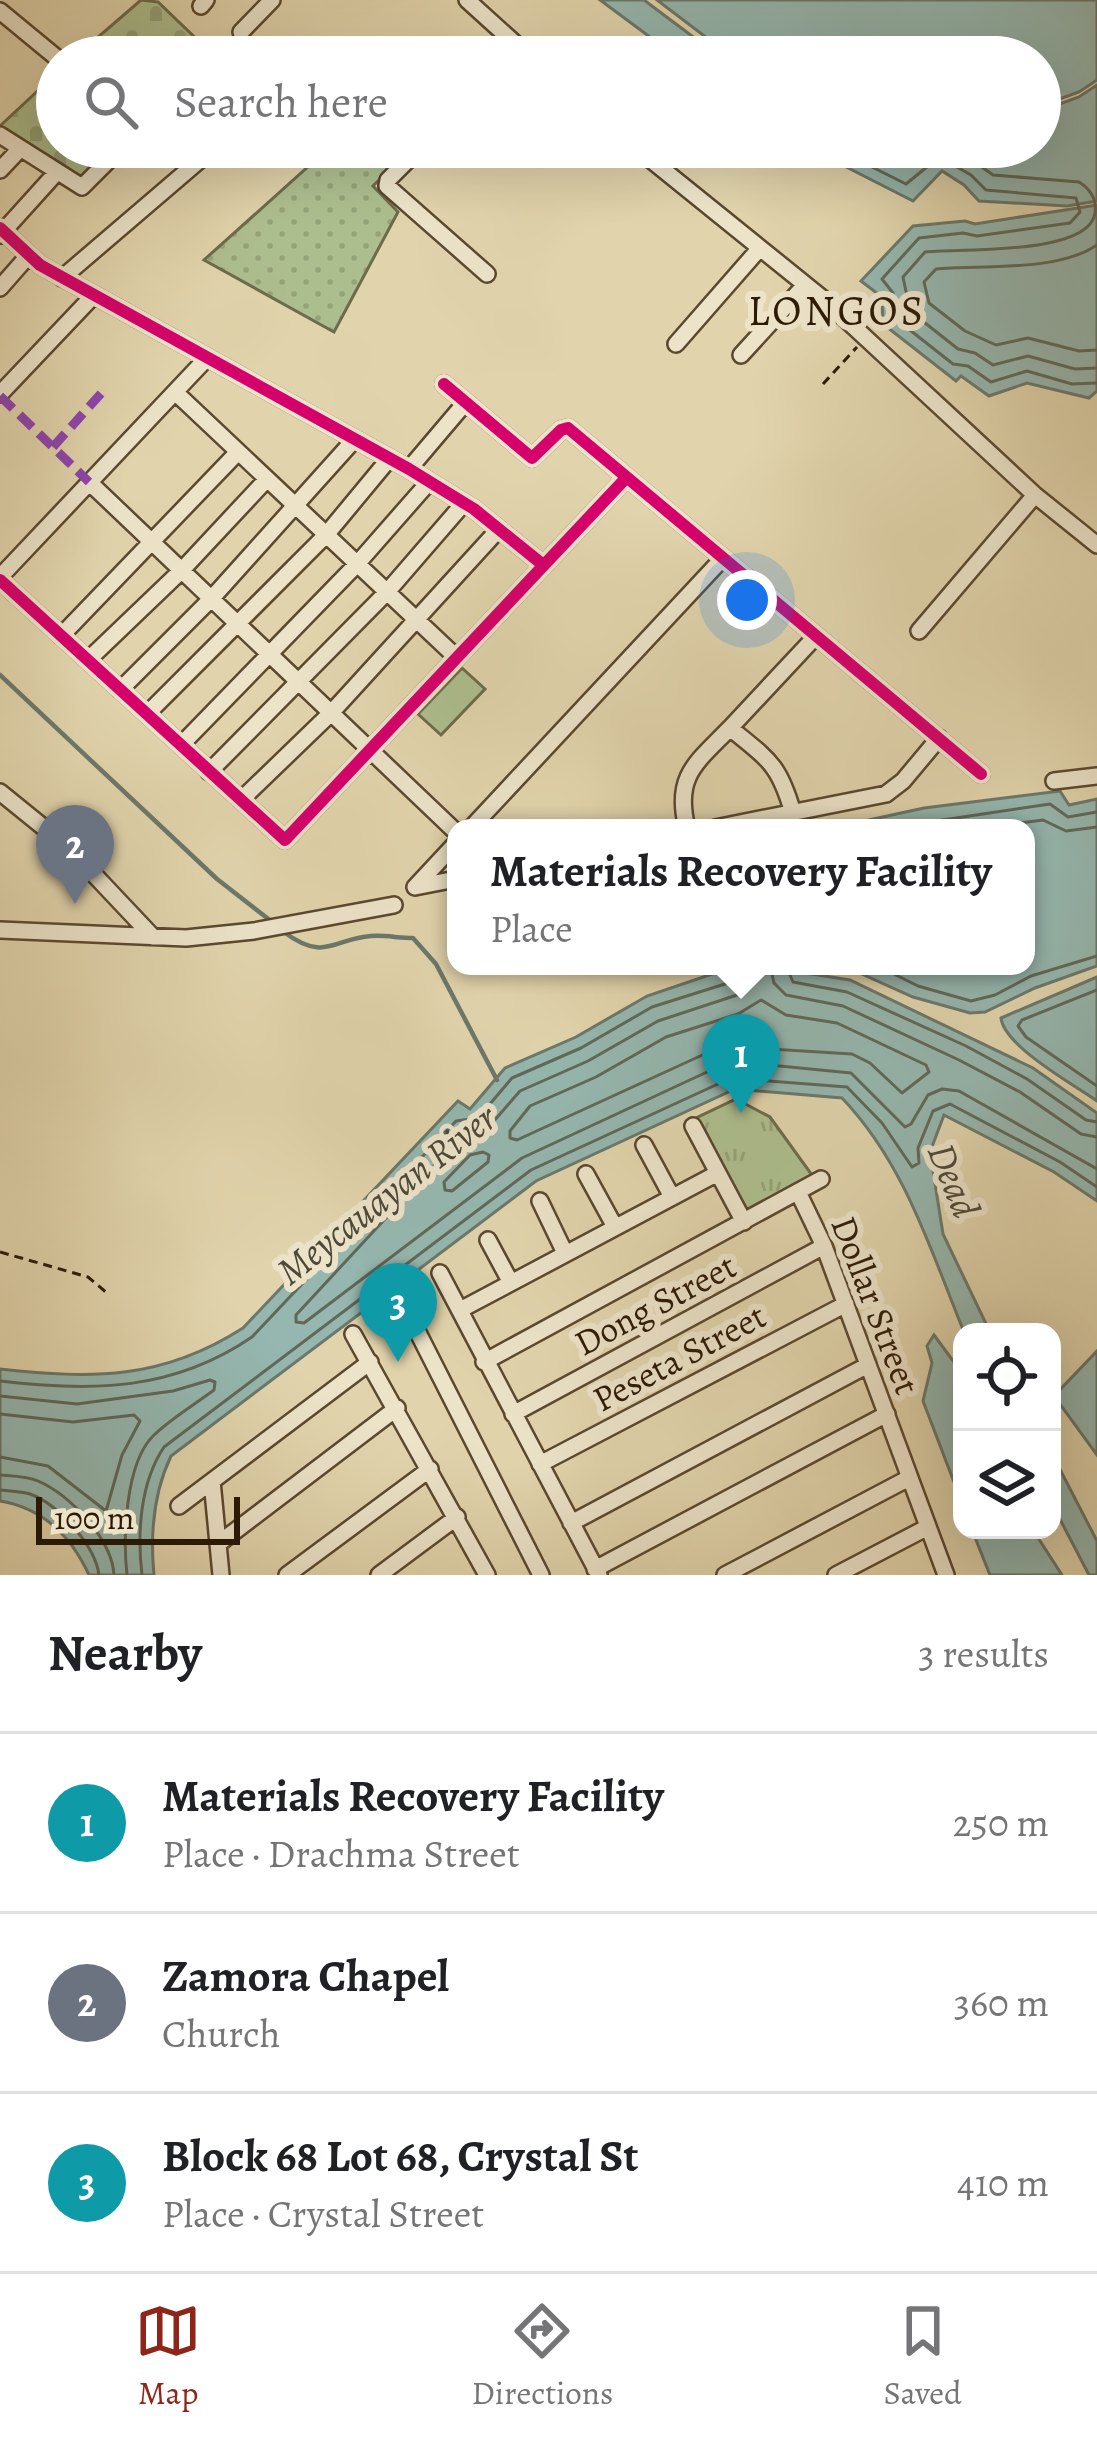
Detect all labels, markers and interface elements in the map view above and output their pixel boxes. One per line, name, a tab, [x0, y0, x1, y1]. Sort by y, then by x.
search box	[36, 36, 1061, 168]
icon: search	[78, 69, 144, 135]
text: Search here	[174, 71, 388, 133]
district label: LONGOS	[748, 282, 926, 339]
your location	[717, 570, 777, 630]
pin: 2	[36, 805, 114, 904]
popup	[447, 819, 1035, 975]
text: Materials Recovery Facility	[490, 840, 992, 902]
text: Place	[490, 902, 573, 955]
pin: 1	[702, 1014, 780, 1113]
water label: Meycauayan River	[265, 1090, 508, 1297]
water label: Dead	[915, 1135, 993, 1225]
street label: Dollar Street	[820, 1209, 932, 1401]
street label: Dong Street	[566, 1241, 745, 1367]
pin: 3	[359, 1263, 437, 1362]
street label: Peseta Street	[584, 1291, 774, 1423]
map controls	[953, 1323, 1061, 1539]
button: locate	[953, 1323, 1061, 1431]
button: layers	[953, 1431, 1061, 1539]
scale bar	[36, 1491, 240, 1544]
text: 100 m	[54, 1495, 134, 1540]
text: Nearby	[48, 1618, 202, 1688]
text: 3 results	[918, 1627, 1049, 1680]
text: Materials Recovery Facility	[162, 1765, 664, 1827]
text: 1	[80, 1796, 94, 1849]
text: 250 m	[953, 1796, 1049, 1849]
text: Place · Drachma Street	[162, 1827, 520, 1880]
text: Zamora Chapel	[162, 1945, 449, 2007]
text: 2	[78, 1976, 96, 2029]
text: 360 m	[954, 1976, 1049, 2029]
text: Church	[162, 2007, 280, 2060]
text: Block 68 Lot 68, Crystal St	[162, 2125, 638, 2187]
text: 3	[79, 2156, 95, 2209]
text: 410 m	[957, 2156, 1049, 2209]
text: Place · Crystal Street	[162, 2187, 484, 2240]
tab: Map	[135, 2298, 201, 2415]
tab: Directions	[472, 2298, 613, 2415]
tab: Saved	[884, 2298, 962, 2415]

